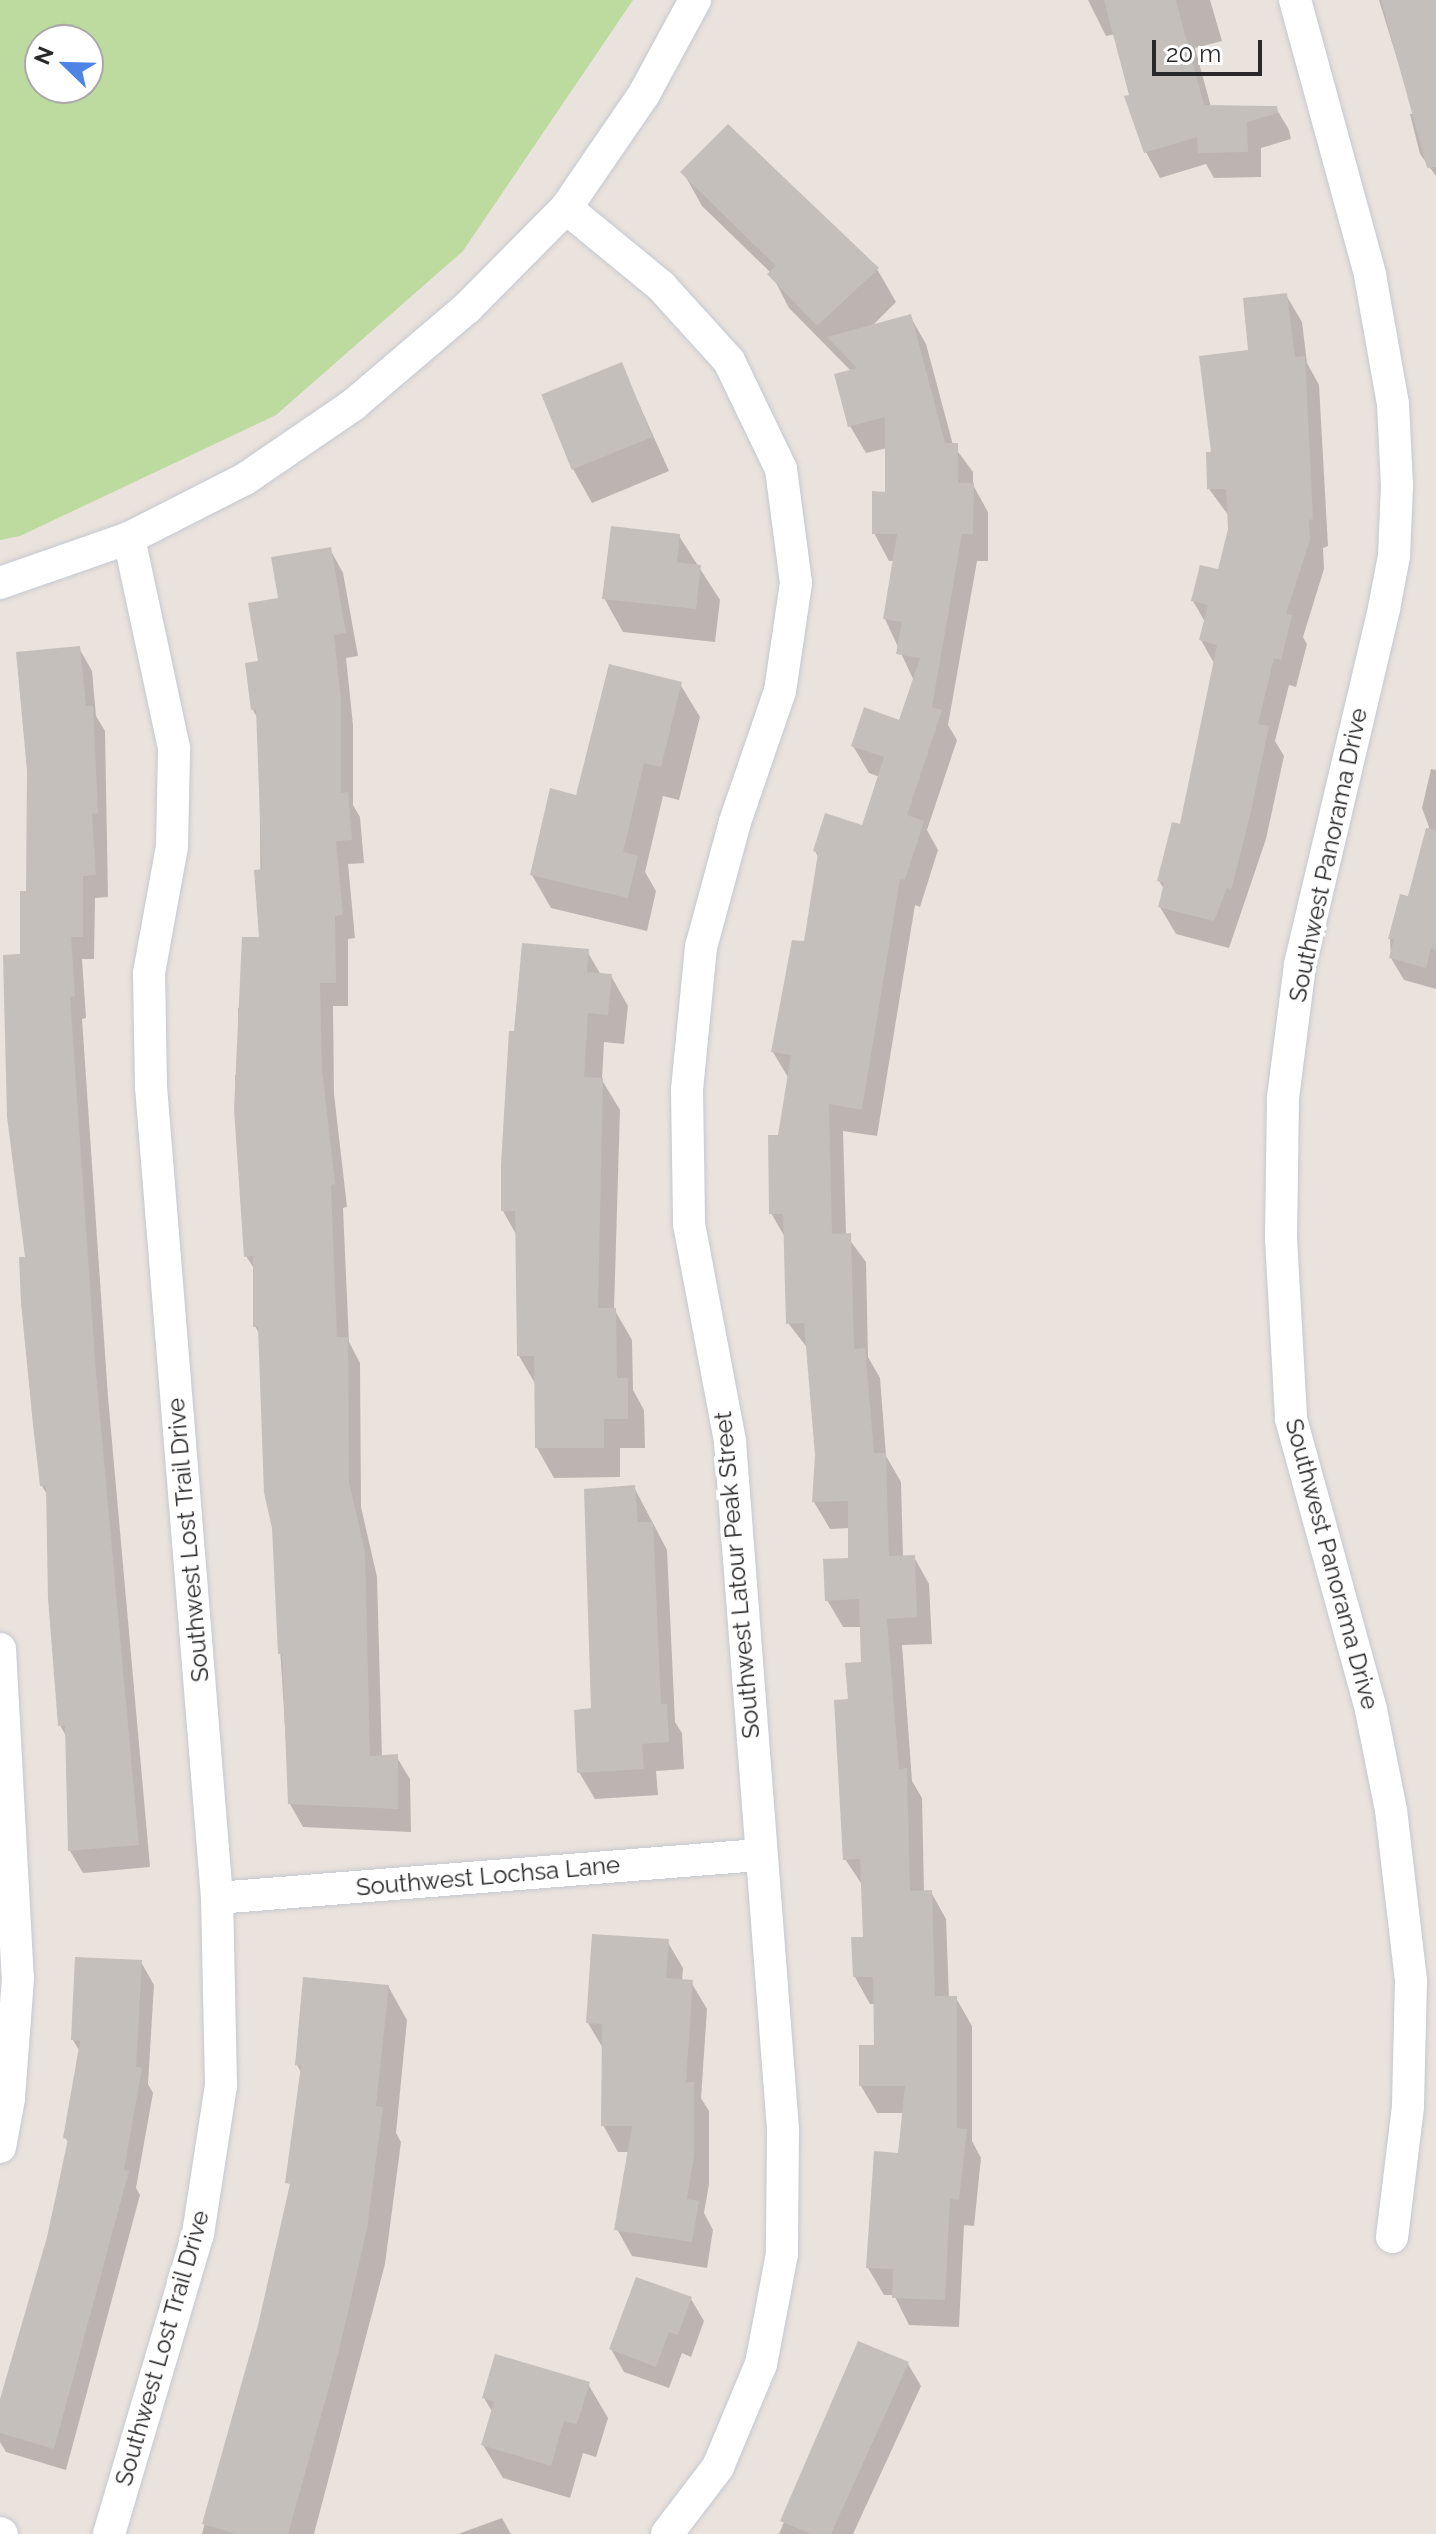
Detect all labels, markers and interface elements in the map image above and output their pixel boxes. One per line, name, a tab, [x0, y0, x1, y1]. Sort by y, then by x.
north arrow	[24, 24, 104, 104]
scale bar	[1156, 24, 1266, 74]
text: 20 m	[1166, 39, 1221, 68]
text: N	[28, 43, 59, 68]
street label: Southwest Panorama Drive	[1283, 705, 1373, 1005]
street label: Southwest Lost Trail Drive	[161, 1396, 215, 1684]
street label: Southwest Latour Peak Street	[708, 1410, 766, 1740]
street label: Southwest Panorama Drive	[1279, 1415, 1385, 1713]
street label: Southwest Lochsa Lane	[355, 1850, 621, 1902]
street label: Southwest Lost Trail Drive	[109, 2206, 215, 2490]

